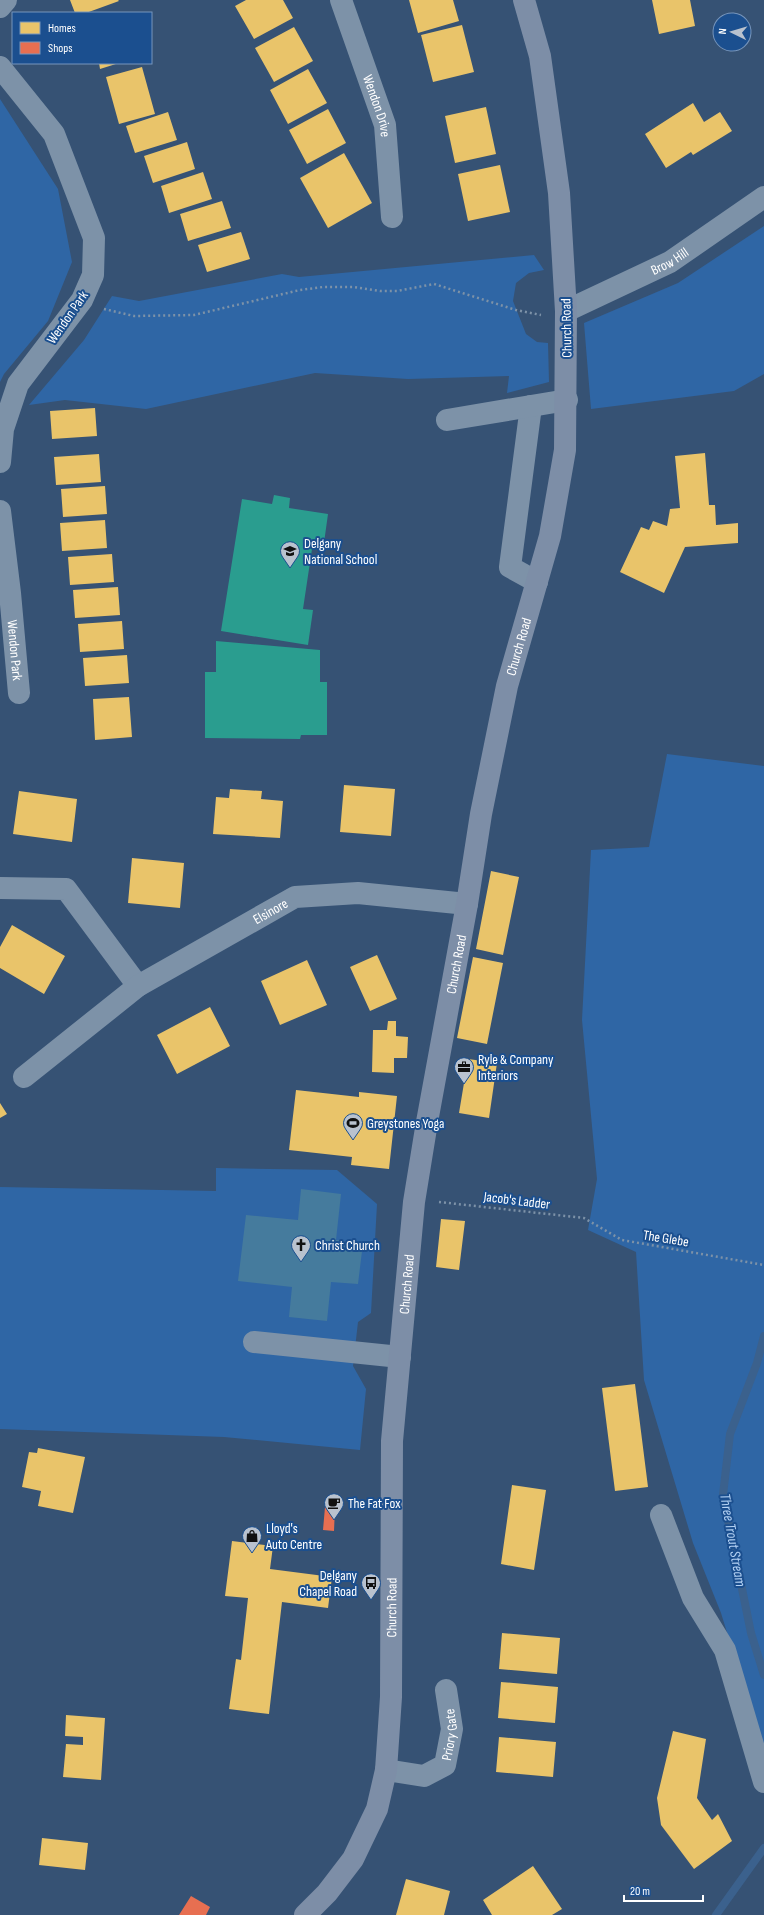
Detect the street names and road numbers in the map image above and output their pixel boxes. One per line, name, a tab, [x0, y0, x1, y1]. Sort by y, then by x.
street label: Wendon Drive	[359, 72, 394, 138]
street label: Brow Hill	[648, 244, 692, 279]
street label: Wendon Park	[43, 287, 92, 347]
street label: Church Road	[557, 298, 576, 358]
street label: Church Road	[502, 616, 535, 678]
street label: Wendon Park	[3, 619, 26, 682]
street label: Elsinore	[250, 895, 291, 928]
street label: Church Road	[443, 933, 470, 995]
street label: Jacob's Ladder	[482, 1188, 551, 1213]
street label: The Glebe	[642, 1226, 690, 1250]
street label: Church Road	[396, 1254, 418, 1315]
street label: Church Road	[383, 1578, 400, 1637]
street label: Priory Gate	[438, 1708, 461, 1762]

